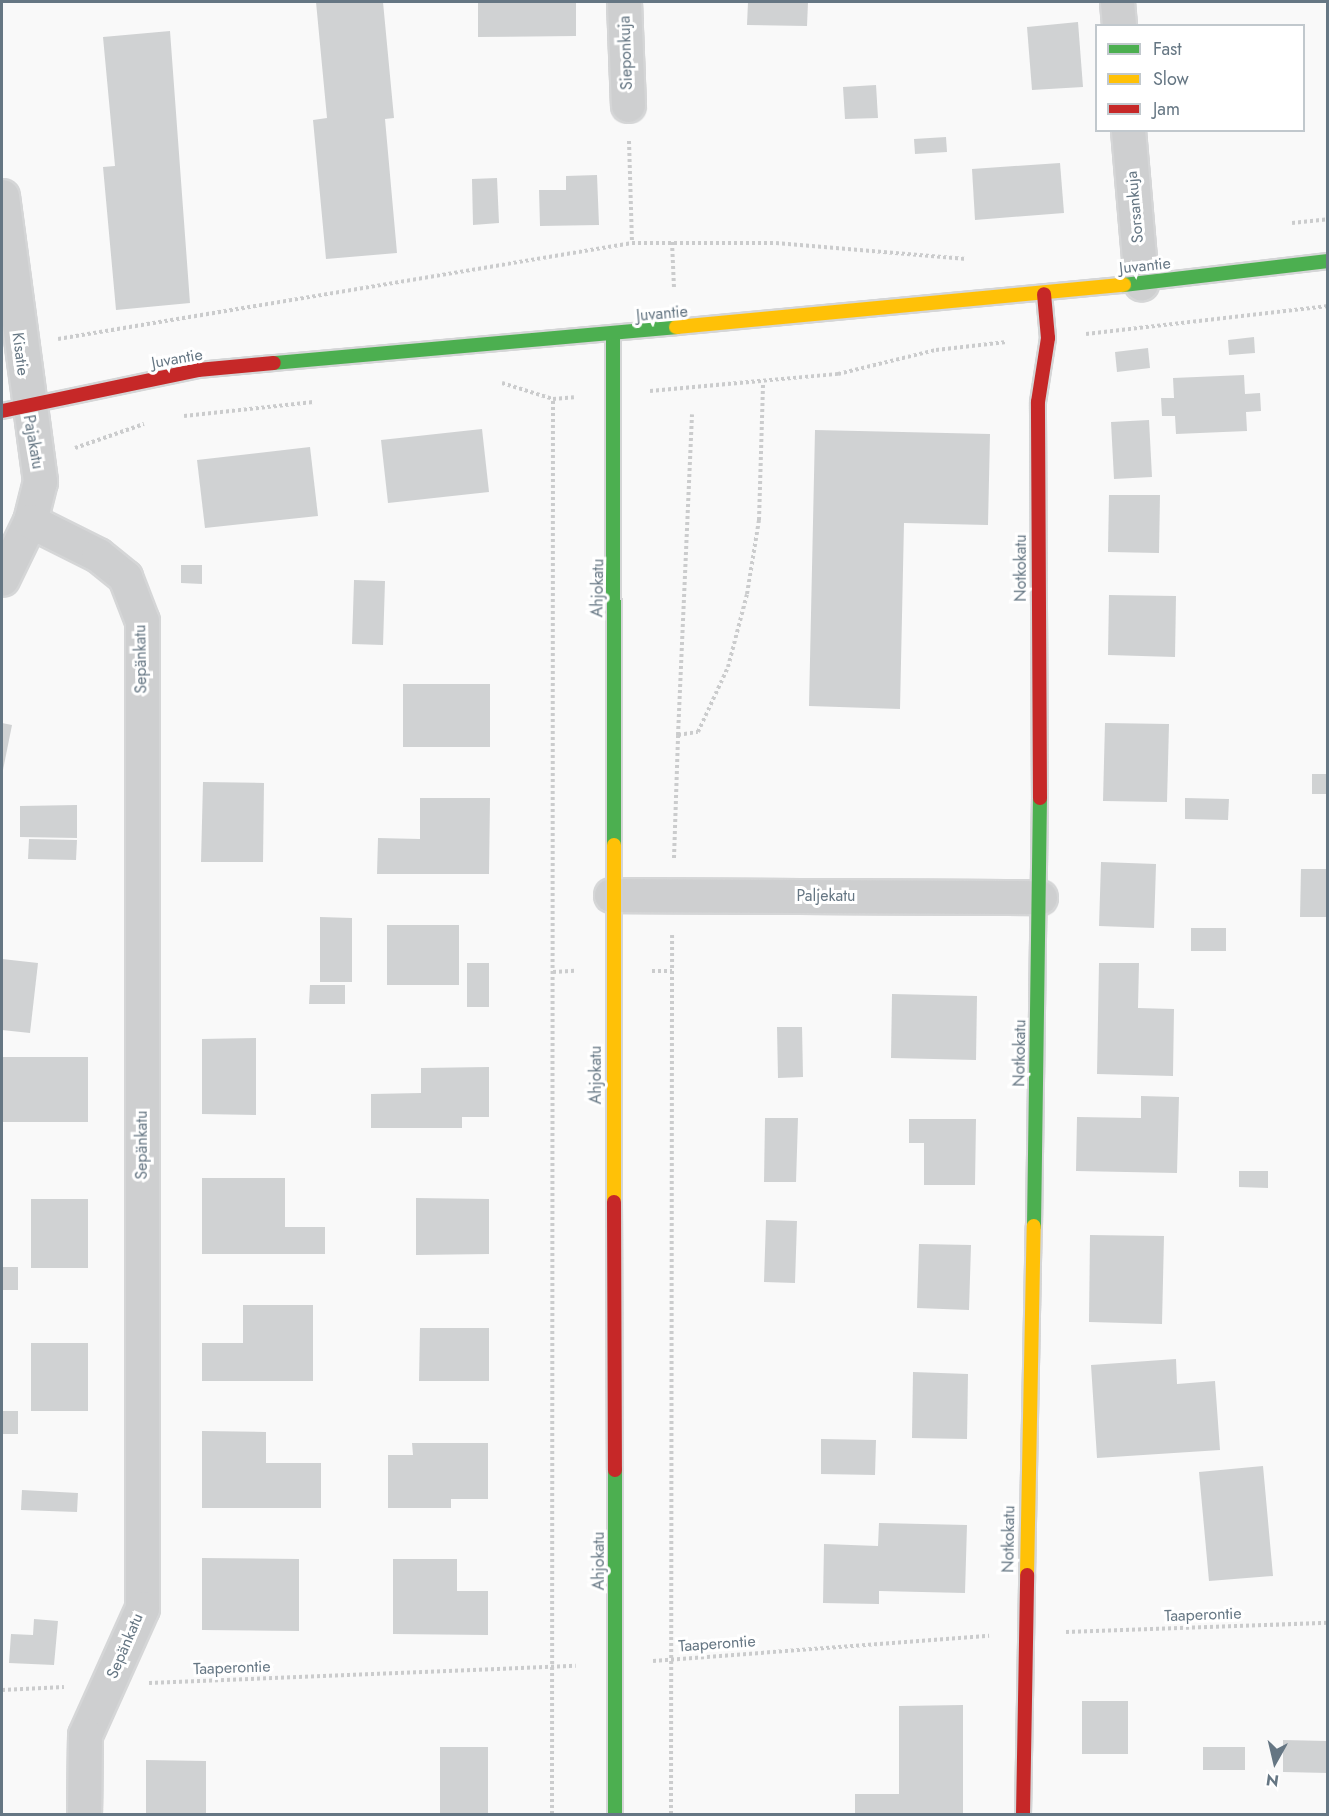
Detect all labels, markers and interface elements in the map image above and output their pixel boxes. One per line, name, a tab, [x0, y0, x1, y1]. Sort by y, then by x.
street label: Sieponkuja	[615, 15, 637, 91]
legend	[1095, 24, 1305, 132]
text: Fast	[1153, 36, 1182, 62]
text: Slow	[1153, 66, 1189, 92]
text: Jam	[1153, 96, 1180, 122]
street label: Sorsankuja	[1122, 170, 1148, 244]
street label: Juvantie	[1118, 254, 1172, 278]
street label: Juvantie	[635, 302, 689, 326]
street label: Kisatie	[8, 331, 32, 377]
street label: Juvantie	[150, 345, 204, 373]
street label: Pajakatu	[19, 413, 47, 471]
street label: Notkokatu	[1011, 534, 1031, 602]
street label: Ahjokatu	[588, 559, 608, 617]
street label: Sepänkatu	[131, 624, 151, 694]
street label: Paljekatu	[797, 886, 855, 906]
street label: Notkokatu	[1010, 1019, 1030, 1087]
street label: Ahjokatu	[586, 1046, 606, 1104]
street label: Sepänkatu	[132, 1110, 152, 1180]
street label: Notkokatu	[999, 1505, 1019, 1573]
street label: Ahjokatu	[589, 1532, 609, 1590]
street label: Taaperontie	[1164, 1604, 1242, 1626]
street label: Sepänkatu	[103, 1610, 147, 1682]
street label: Taaperontie	[678, 1632, 756, 1656]
street label: Taaperontie	[193, 1657, 271, 1679]
north arrow	[1245, 1732, 1305, 1792]
text: N	[1265, 1768, 1280, 1793]

